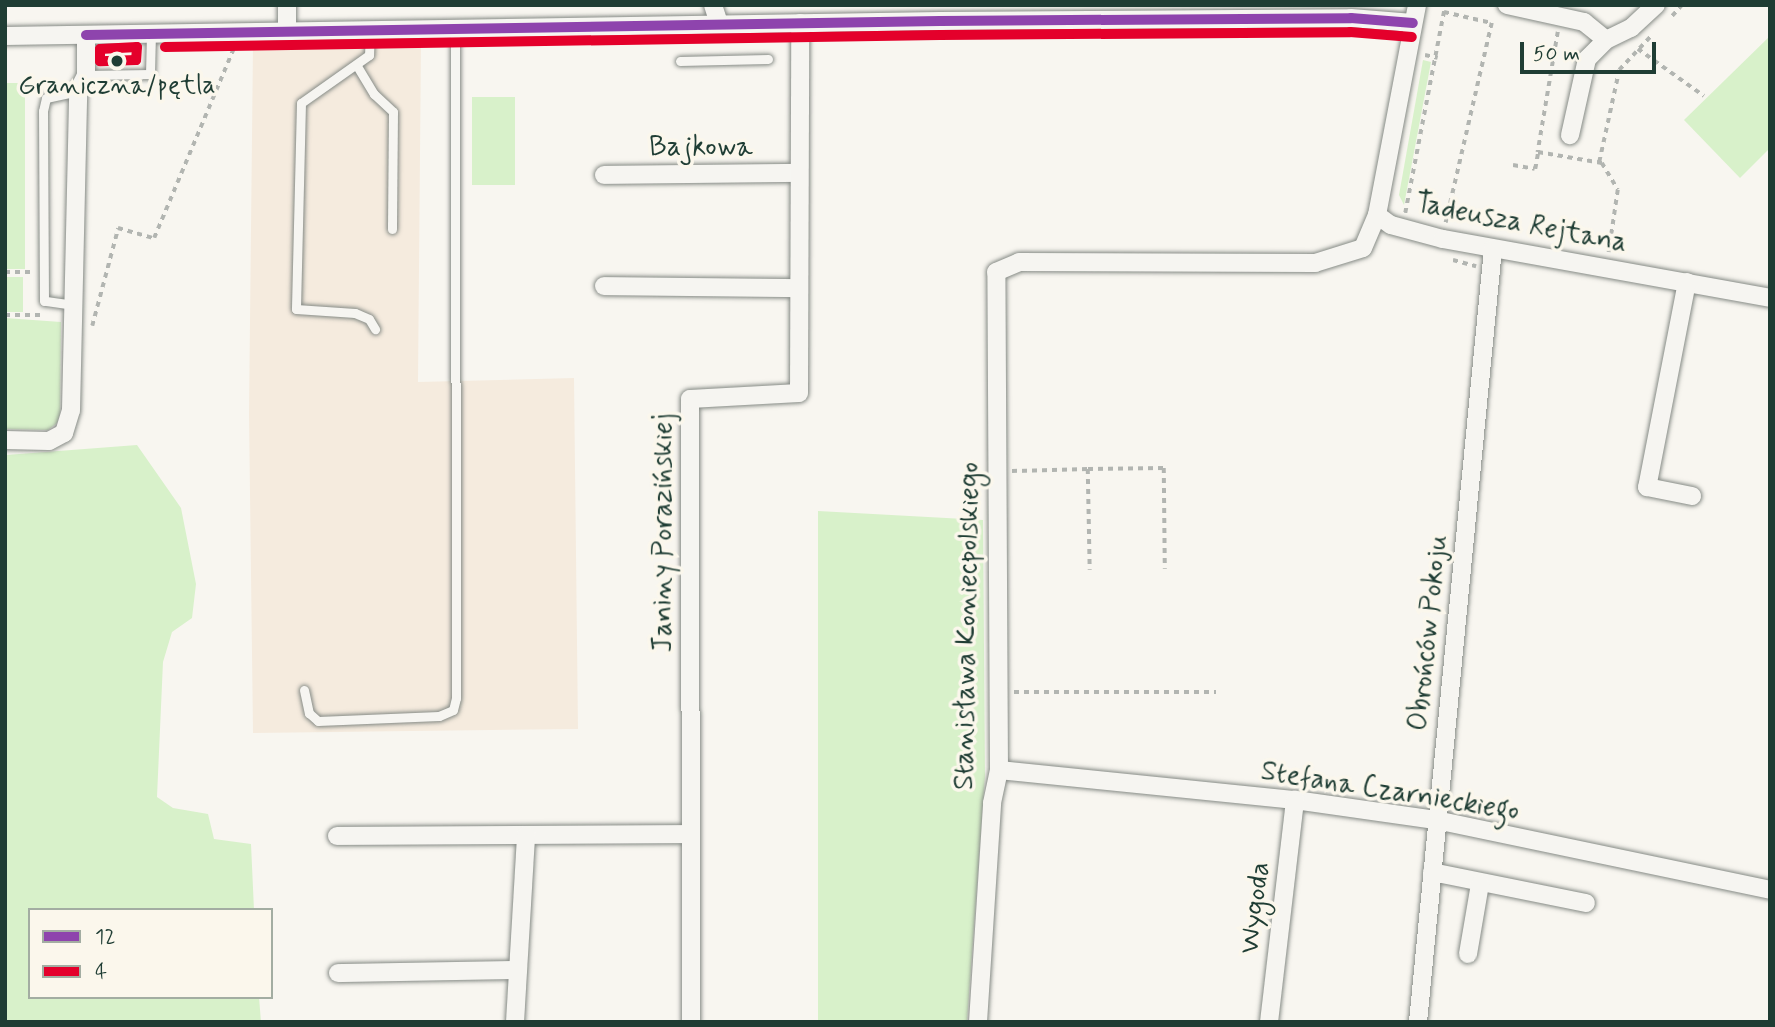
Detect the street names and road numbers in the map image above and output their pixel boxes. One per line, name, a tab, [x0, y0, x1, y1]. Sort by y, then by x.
street label: Bajkowa	[649, 131, 753, 165]
street label: Tadeusza Rejtana	[1413, 187, 1629, 261]
street label: Janiny Porazińskiej	[647, 415, 681, 651]
street label: Stanisława Koniecpolskiego	[948, 464, 988, 788]
street label: Obrońców Pokoju	[1402, 535, 1456, 731]
street label: Stefana Czarnieckiego	[1256, 755, 1524, 829]
street label: Wygoda	[1234, 860, 1278, 956]

